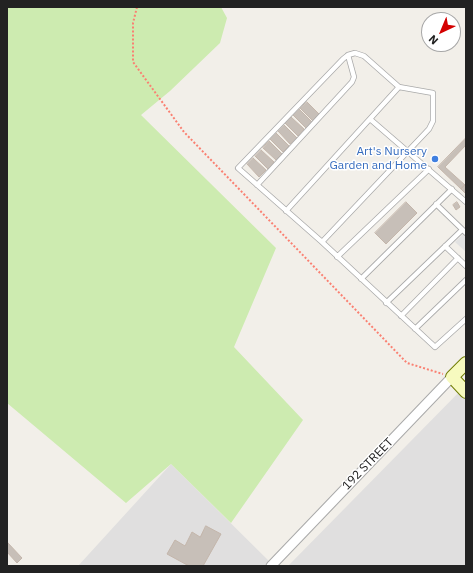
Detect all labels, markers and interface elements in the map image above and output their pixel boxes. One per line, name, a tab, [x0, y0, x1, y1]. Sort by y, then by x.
north arrow	[421, 12, 461, 52]
text: N	[426, 32, 441, 48]
place label: Art's Nursery Garden and Home	[329, 145, 427, 173]
marker: Art's Nursery Garden and Home	[430, 154, 440, 164]
street label: 192 STREET	[340, 435, 396, 493]

